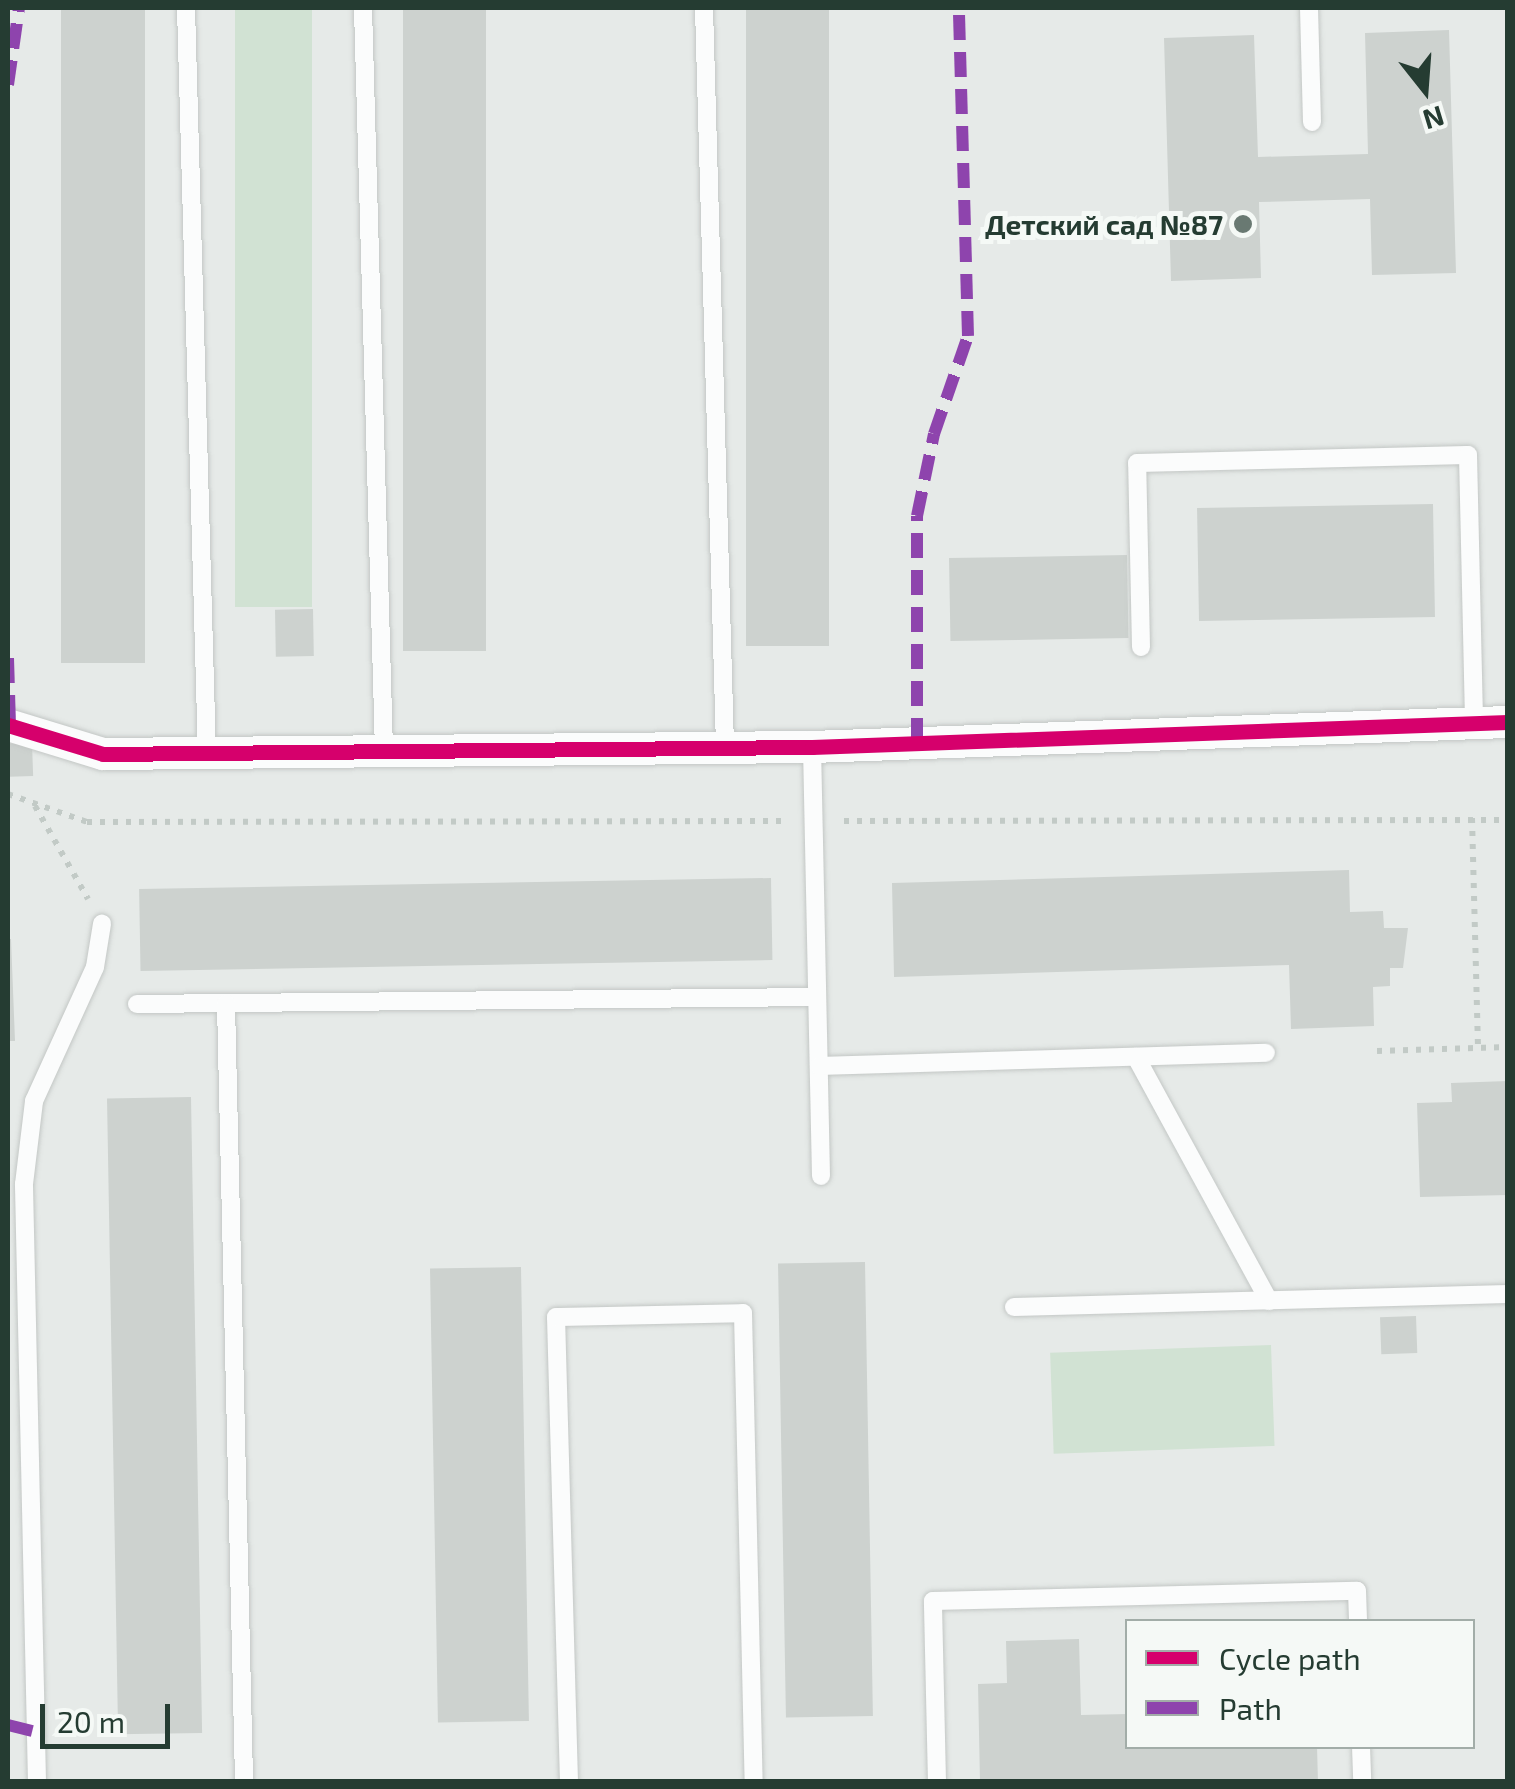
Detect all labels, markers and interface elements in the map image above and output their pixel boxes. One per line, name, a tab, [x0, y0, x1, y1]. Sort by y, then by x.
north arrow	[1375, 40, 1475, 140]
text: N	[1419, 99, 1448, 138]
place label: Детский сад №87	[985, 207, 1223, 241]
marker: Детский сад №87	[1232, 213, 1254, 235]
legend	[1125, 1619, 1475, 1749]
text: Cycle path	[1219, 1640, 1361, 1676]
scale bar	[45, 1684, 175, 1746]
text: Path	[1219, 1690, 1282, 1726]
text: 20 m	[57, 1703, 125, 1739]

